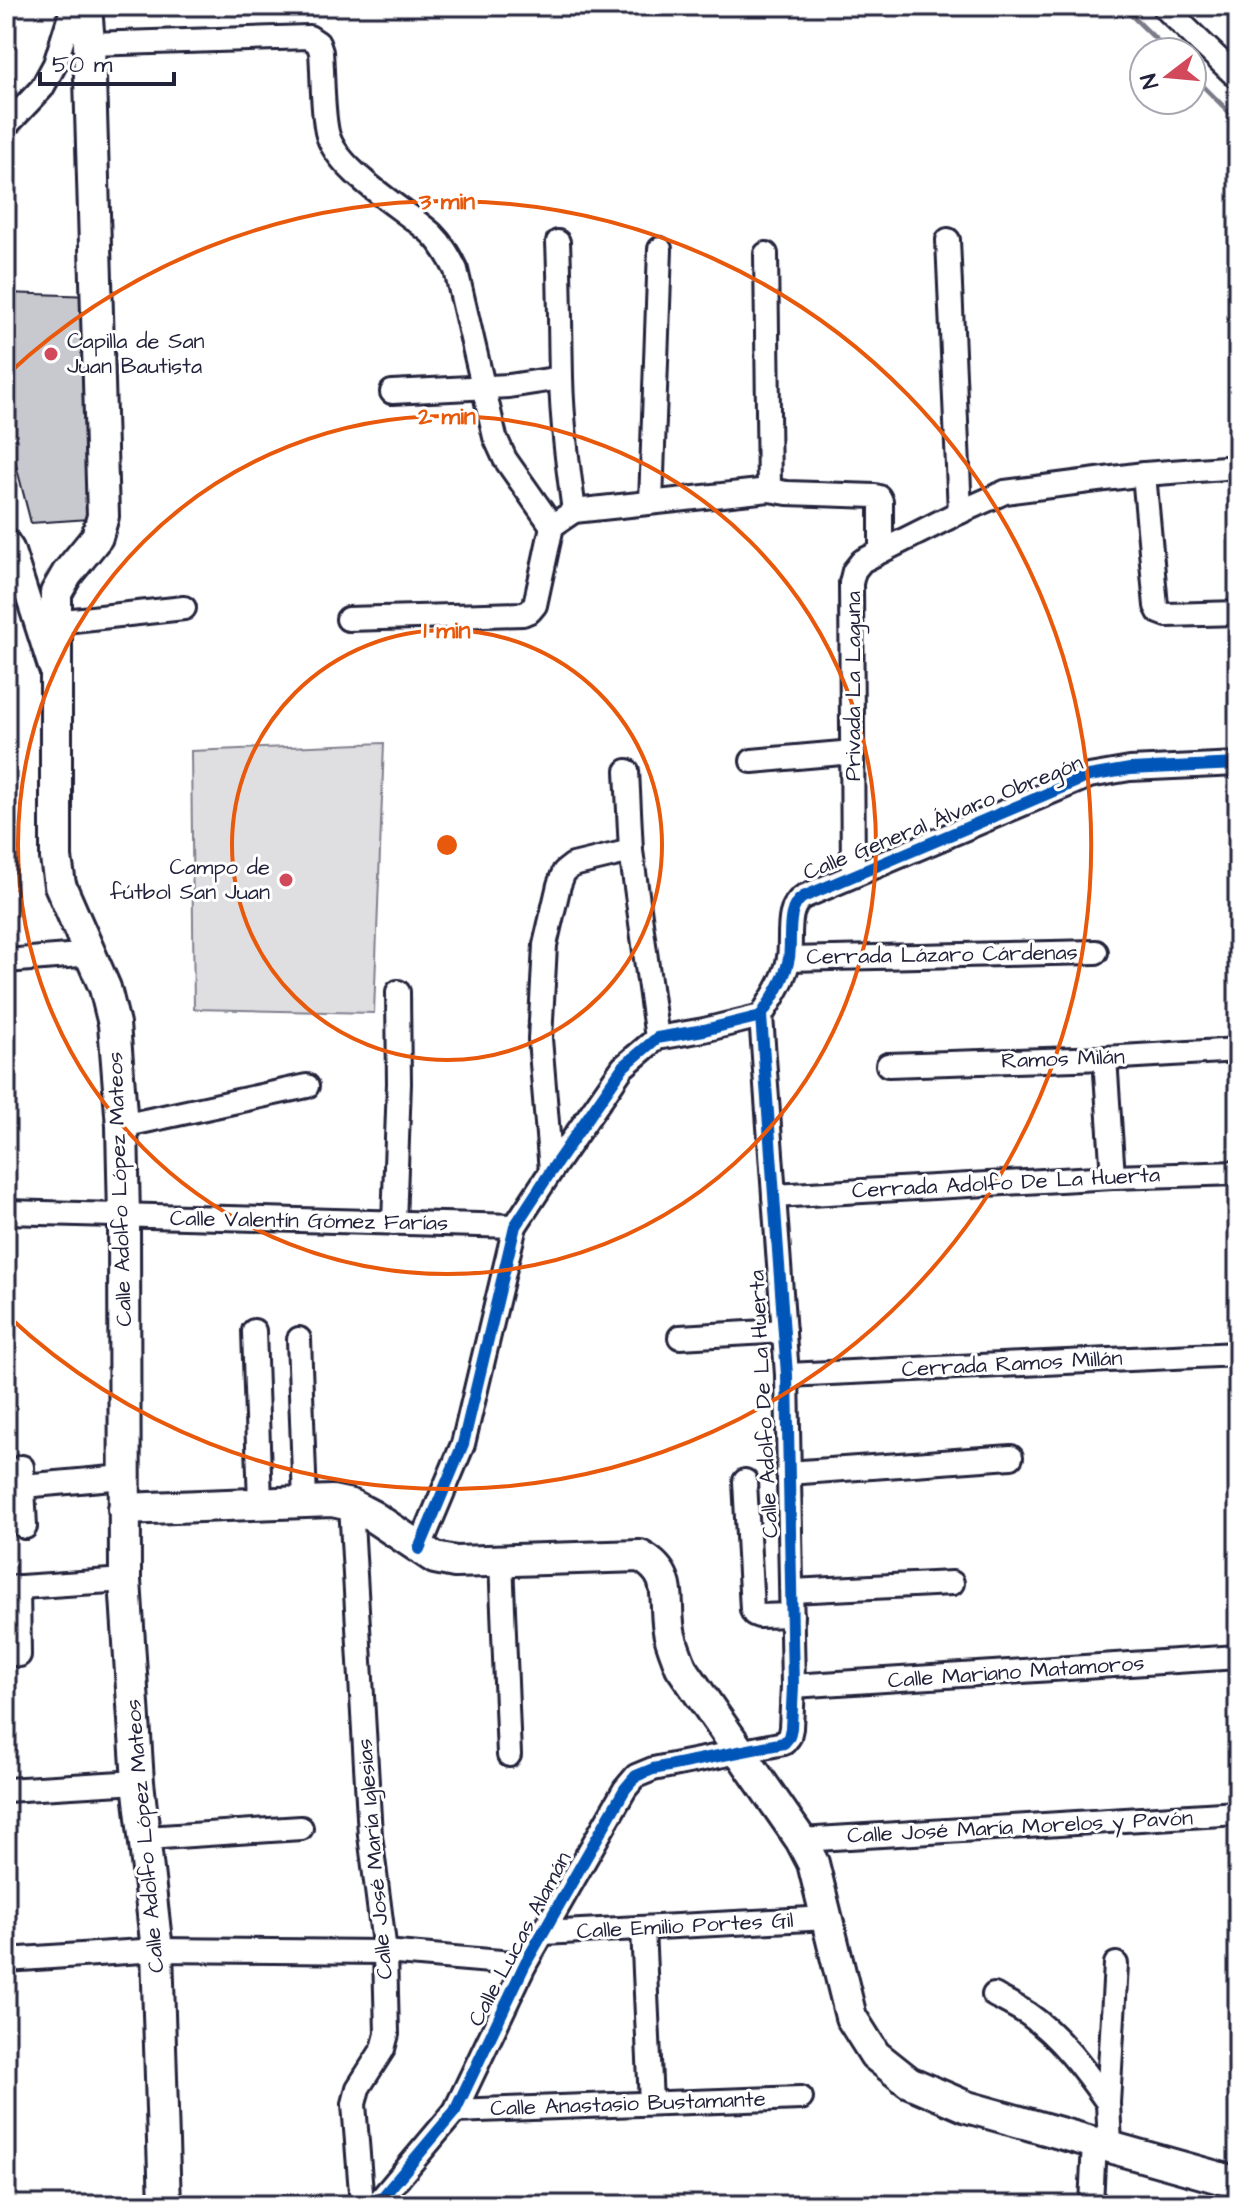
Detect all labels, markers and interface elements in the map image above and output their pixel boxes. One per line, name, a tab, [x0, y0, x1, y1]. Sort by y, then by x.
scale bar	[40, 36, 174, 86]
north arrow	[1128, 36, 1208, 116]
text: 50 m	[52, 48, 113, 82]
text: N	[1133, 70, 1167, 92]
text: 3 min	[418, 185, 475, 219]
place label: Capilla de San Juan Bautista	[67, 326, 205, 382]
marker: Capilla de San Juan Bautista	[42, 345, 60, 363]
text: 2 min	[417, 400, 476, 434]
street label: Privada La Laguna	[838, 591, 870, 781]
text: 1 min	[424, 614, 471, 648]
street label: Calle General Álvaro Obregón	[798, 748, 1088, 889]
centre of rings	[433, 831, 461, 859]
place label: Campo de fútbol San Juan	[110, 852, 270, 908]
marker: Campo de fútbol San Juan	[277, 871, 295, 889]
street label: Cerrada Lázaro Cárdenas	[806, 937, 1078, 973]
street label: Ramos Milán	[1001, 1041, 1125, 1077]
street label: Calle Adolfo López Mateos	[100, 1051, 140, 1327]
street label: Cerrada Adolfo De La Huerta	[851, 1159, 1161, 1207]
street label: Calle Valentín Gómez Farías	[170, 1203, 448, 1239]
street label: Calle Adolfo De La Huerta	[741, 1269, 787, 1539]
street label: Cerrada Ramos Millán	[901, 1343, 1123, 1385]
street label: Calle Mariano Matamoros	[887, 1648, 1145, 1696]
street label: Calle Adolfo López Mateos	[118, 1698, 172, 1974]
street label: Calle José María Iglesias	[349, 1737, 402, 1981]
street label: Calle José María Morelos y Pavón	[846, 1802, 1194, 1853]
street label: Calle Lucas Alamán	[461, 1846, 579, 2032]
street label: Calle Emilio Portes Gil	[576, 1905, 794, 1947]
street label: Calle Anastasio Bustamante	[490, 2084, 766, 2124]

